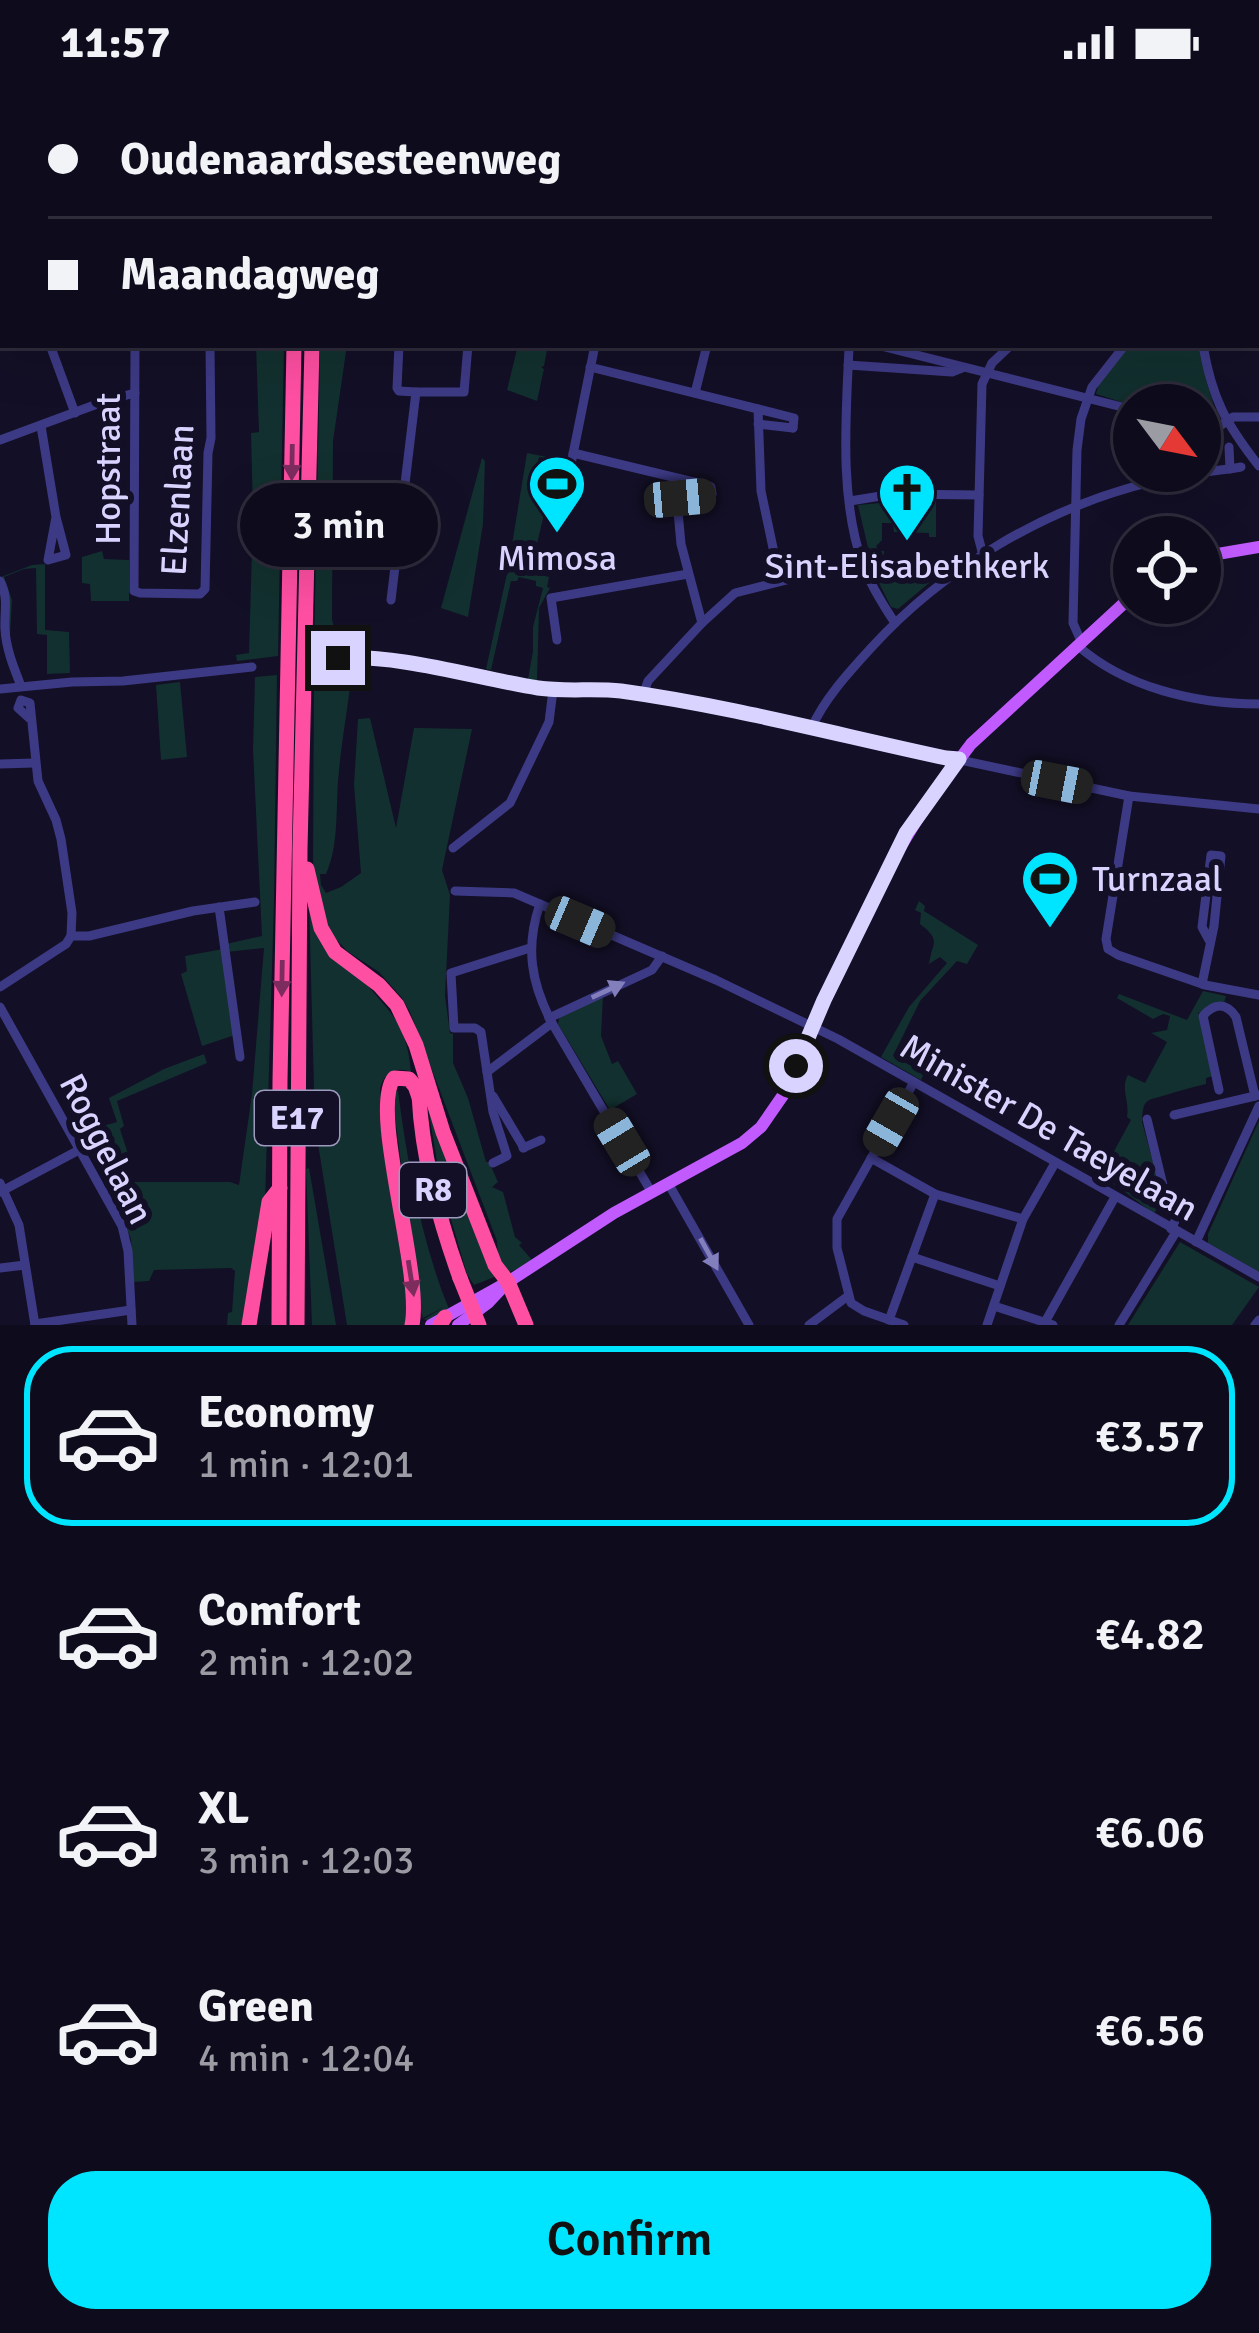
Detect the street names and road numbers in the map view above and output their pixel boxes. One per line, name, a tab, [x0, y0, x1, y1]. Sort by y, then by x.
street label: Hopstraat	[86, 393, 131, 545]
street label: Elzenlaan	[152, 423, 204, 577]
street label: Minister De Taeyelaan	[892, 1024, 1206, 1232]
street label: Roggelaan	[49, 1066, 163, 1232]
road number: E17	[255, 1091, 339, 1145]
road number: R8	[400, 1163, 466, 1217]

